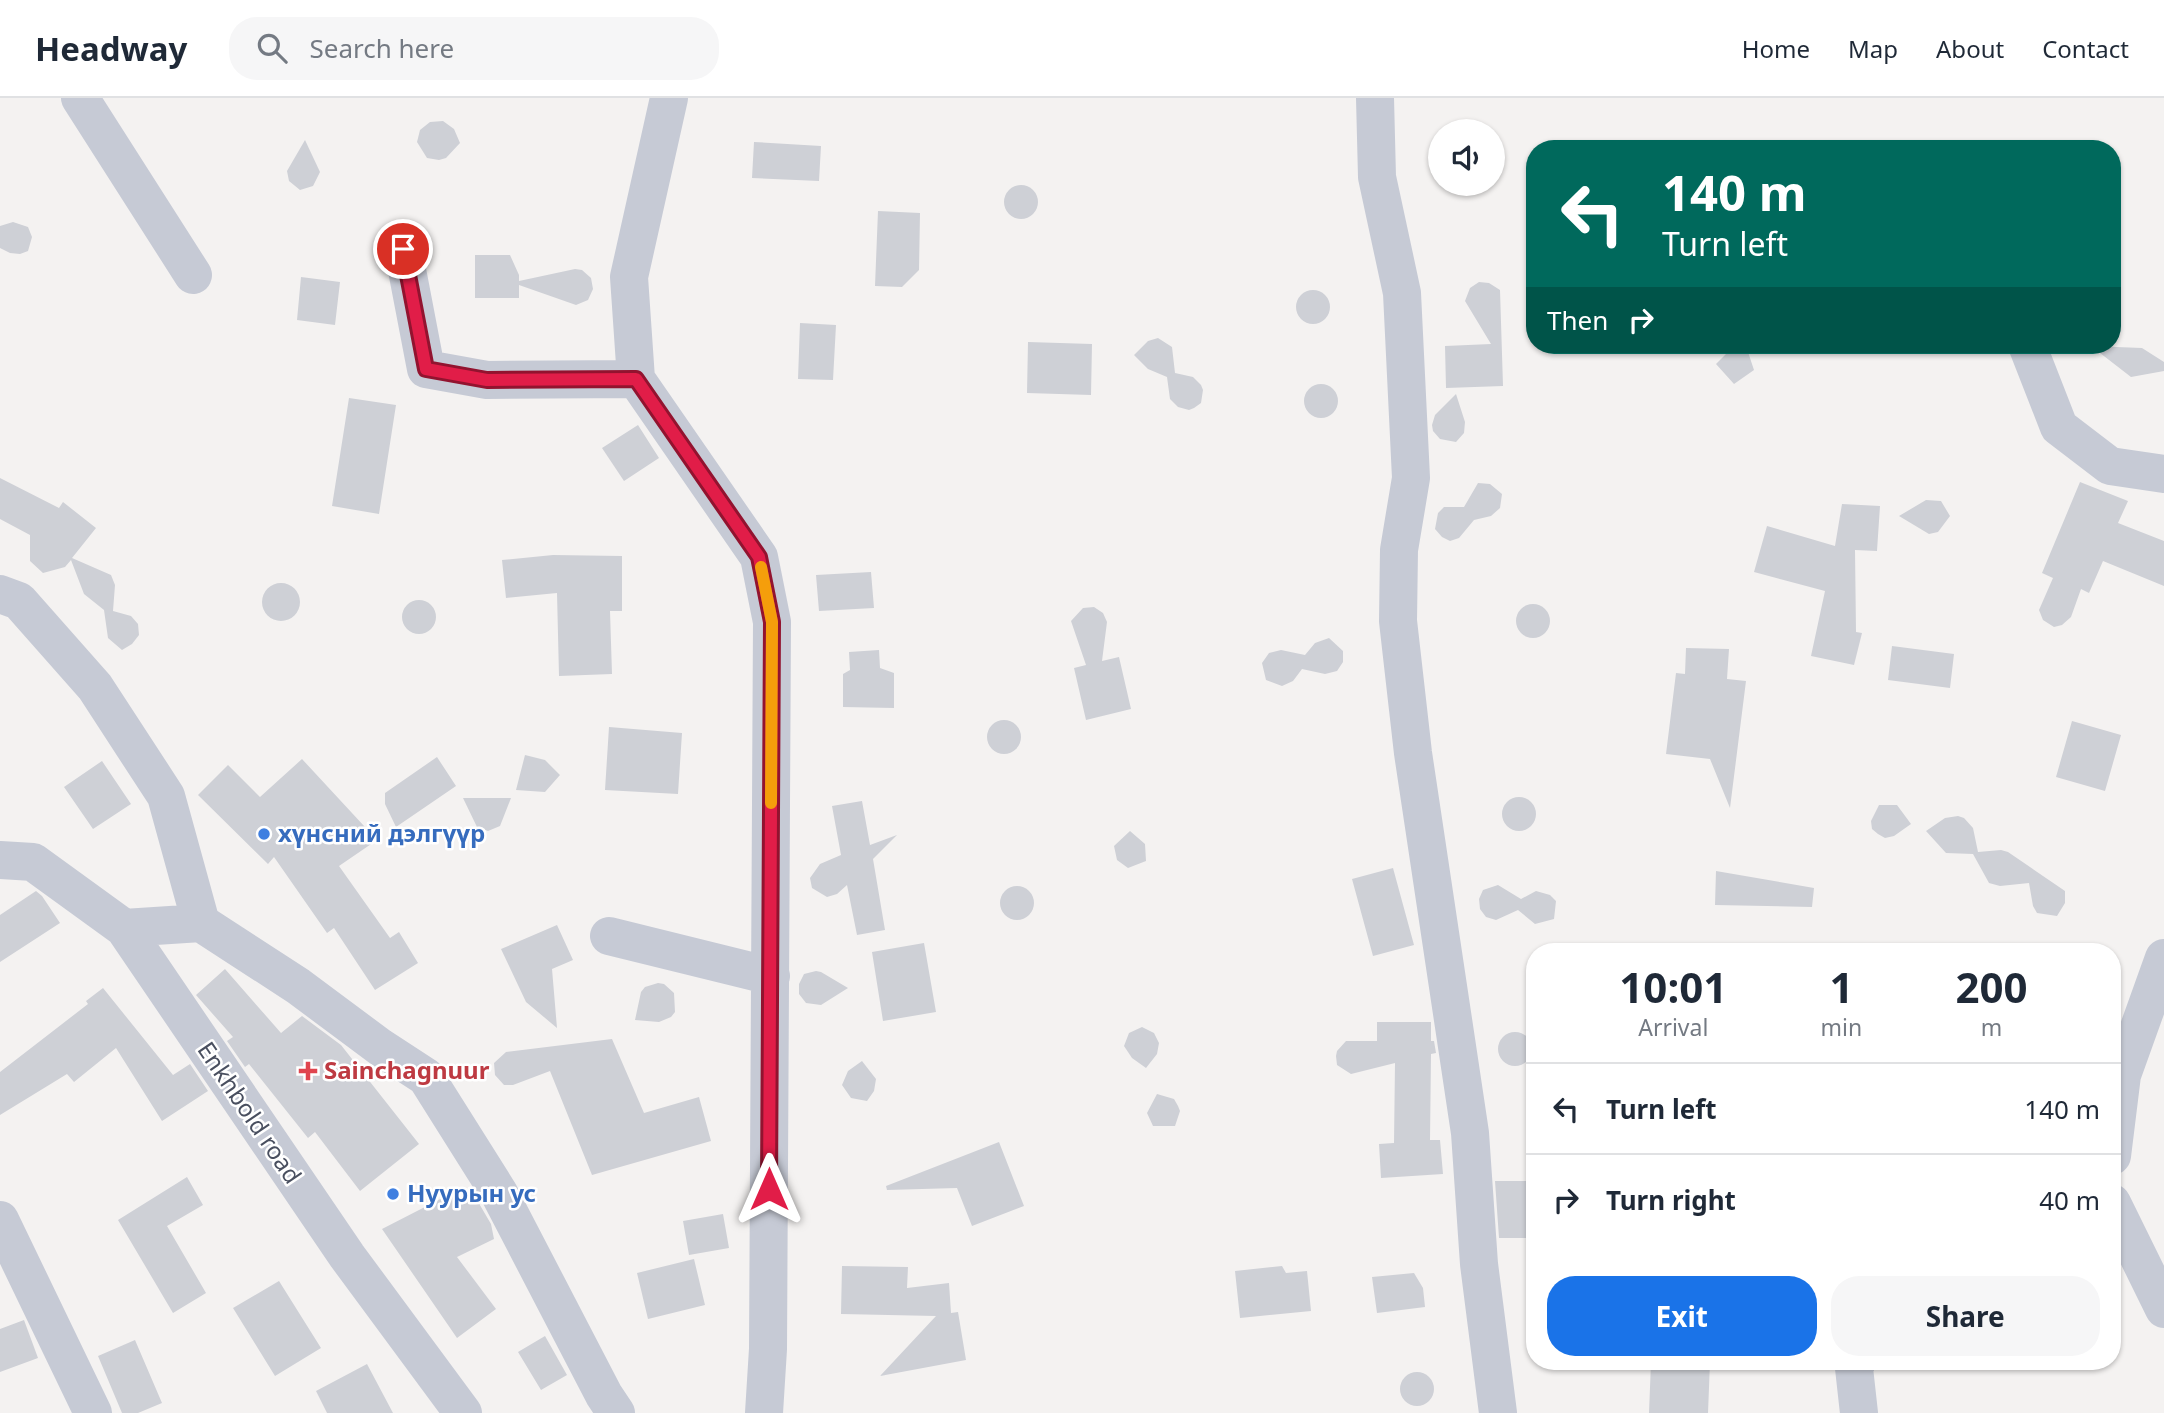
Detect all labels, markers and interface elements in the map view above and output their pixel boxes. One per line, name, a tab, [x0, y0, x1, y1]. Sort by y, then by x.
search box	[229, 17, 719, 80]
text: Headway	[35, 26, 187, 71]
icon: search	[253, 29, 291, 67]
text: Search here	[309, 30, 454, 66]
text: Home	[1742, 32, 1810, 65]
text: Map	[1848, 32, 1898, 65]
text: About	[1936, 32, 2004, 65]
text: Contact	[2042, 32, 2129, 65]
map controls	[1428, 119, 1505, 196]
button: sound	[1428, 119, 1505, 196]
text: 140 m	[1662, 159, 1807, 225]
icon: left	[1547, 168, 1638, 259]
pin	[373, 219, 433, 279]
text: Turn left	[1662, 222, 1788, 265]
icon: arrive	[384, 230, 422, 268]
icon: right	[1622, 301, 1660, 339]
text: Then	[1547, 302, 1608, 338]
place label: хүнсний дэлгүүр	[278, 816, 485, 849]
marker: хүнсний дэлгүүр	[256, 826, 272, 842]
text: 10:01	[1619, 958, 1727, 1015]
text: 1	[1829, 958, 1853, 1015]
text: 200	[1956, 958, 2028, 1015]
text: Arrival	[1638, 1011, 1708, 1043]
text: min	[1821, 1011, 1862, 1043]
text: m	[1981, 1011, 2002, 1043]
street label: Enkhbold road	[191, 1035, 310, 1190]
place label: Sainchagnuur	[324, 1053, 490, 1086]
marker: Sainchagnuur	[298, 1061, 318, 1081]
icon: left	[1547, 1090, 1585, 1128]
text: Turn left	[1606, 1091, 1717, 1127]
text: 140 m	[2024, 1091, 2100, 1127]
position arrow	[732, 1152, 806, 1226]
place label: Нуурын ус	[407, 1176, 536, 1209]
icon: right	[1547, 1181, 1585, 1219]
text: Turn right	[1606, 1182, 1736, 1218]
text: 40 m	[2039, 1182, 2100, 1218]
marker: Нуурын ус	[385, 1186, 401, 1202]
button: Exit	[1547, 1276, 1817, 1356]
button: Share	[1831, 1276, 2100, 1356]

